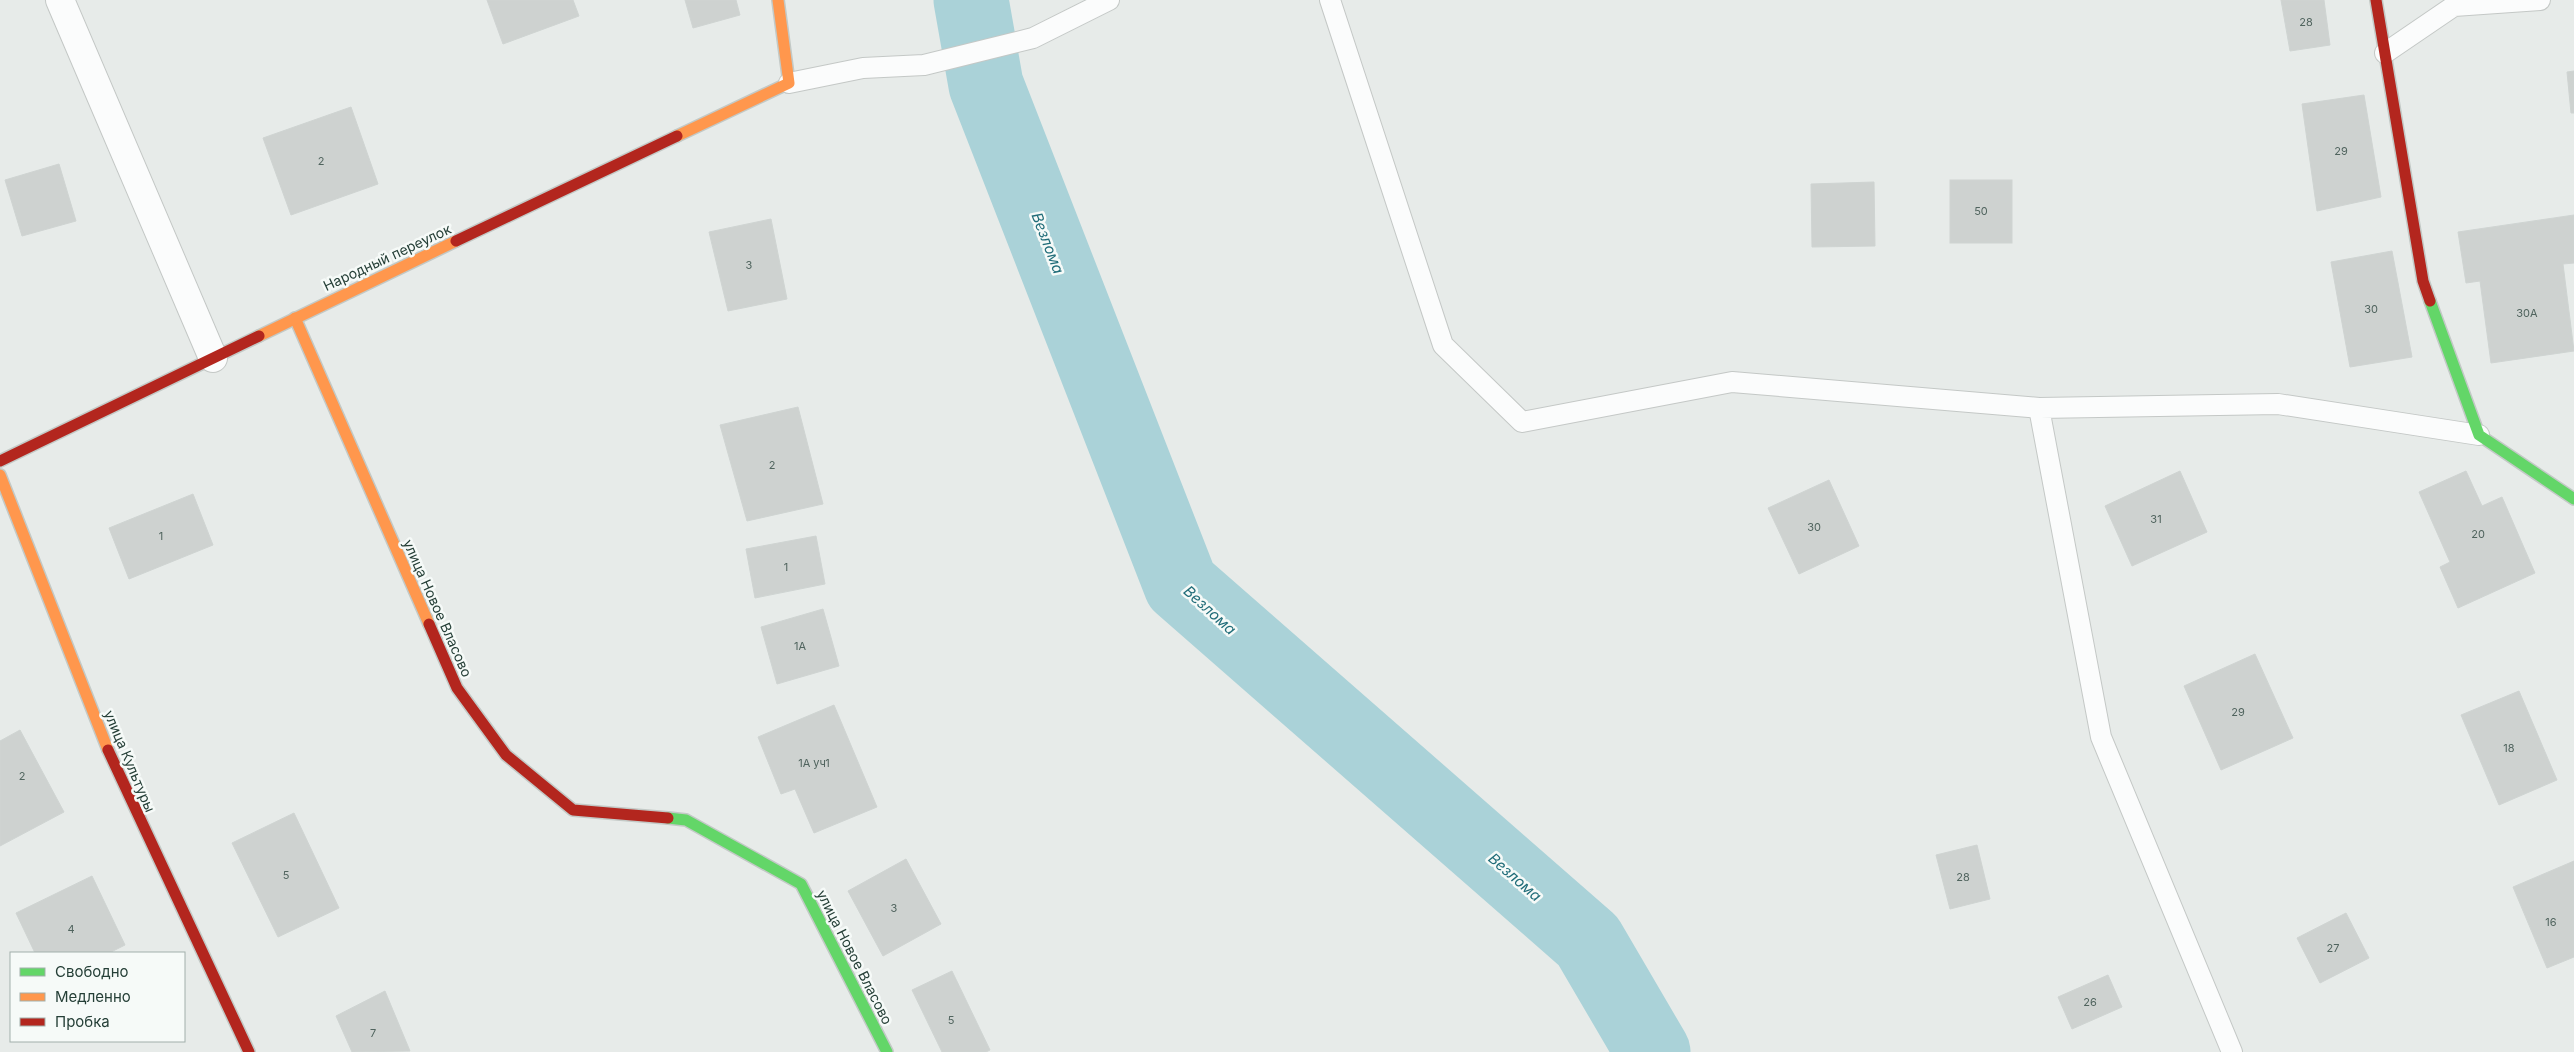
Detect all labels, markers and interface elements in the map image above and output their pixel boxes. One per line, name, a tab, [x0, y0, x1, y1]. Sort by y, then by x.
house number: 28	[2299, 15, 2313, 29]
house number: 29	[2334, 144, 2348, 158]
house number: 2	[318, 154, 324, 168]
house number: 50	[1974, 204, 1988, 218]
water label: Везлома	[1028, 210, 1068, 276]
street label: Народный переулок	[320, 220, 454, 294]
house number: 3	[746, 258, 753, 272]
house number: 30	[2364, 302, 2378, 316]
house number: 30А	[2516, 306, 2538, 320]
house number: 2	[769, 458, 775, 472]
house number: 31	[2150, 512, 2162, 526]
house number: 30	[1807, 520, 1821, 534]
house number: 20	[2471, 527, 2485, 541]
house number: 1	[159, 529, 163, 543]
street label: улица Новое Власово	[400, 537, 476, 679]
house number: 1	[784, 560, 788, 574]
water label: Везлома	[1180, 581, 1240, 639]
house number: 1А	[794, 639, 806, 653]
house number: 29	[2231, 705, 2245, 719]
street label: улица Культуры	[101, 708, 159, 814]
house number: 18	[2503, 741, 2515, 755]
house number: 1А уч1	[798, 756, 830, 770]
house number: 2	[19, 769, 25, 783]
water label: Везлома	[1485, 849, 1545, 905]
house number: 5	[283, 868, 290, 882]
house number: 28	[1956, 870, 1970, 884]
street label: улица Новое Власово	[814, 887, 896, 1027]
house number: 3	[891, 901, 898, 915]
house number: 16	[2545, 915, 2557, 929]
house number: 4	[67, 922, 75, 936]
house number: 27	[2327, 941, 2339, 955]
legend	[10, 952, 185, 1042]
text: Свободно	[55, 962, 129, 981]
text: Медленно	[55, 987, 131, 1006]
house number: 26	[2083, 995, 2097, 1009]
text: Пробка	[55, 1012, 110, 1031]
house number: 5	[948, 1013, 955, 1027]
house number: 7	[370, 1026, 376, 1040]

